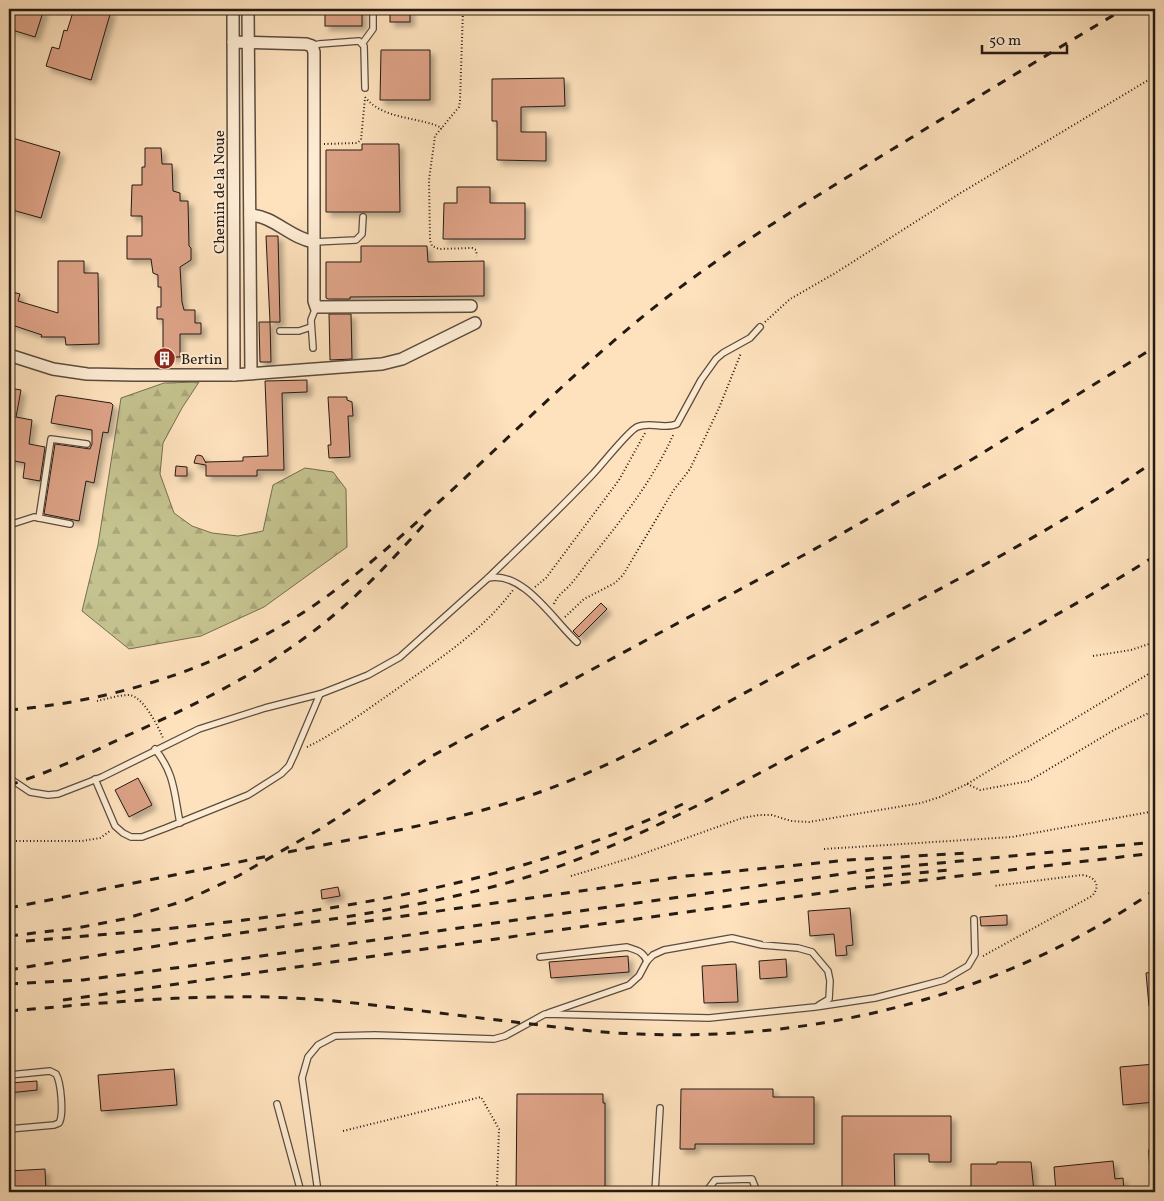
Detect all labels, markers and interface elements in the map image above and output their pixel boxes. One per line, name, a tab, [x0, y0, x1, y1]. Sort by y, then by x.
scale bar	[982, 22, 1066, 54]
text: 50 m	[989, 31, 1021, 52]
street label: Chemin de la Noue	[210, 130, 231, 254]
building icon: Bertin	[153, 347, 177, 371]
place label: Bertin	[181, 350, 223, 371]

